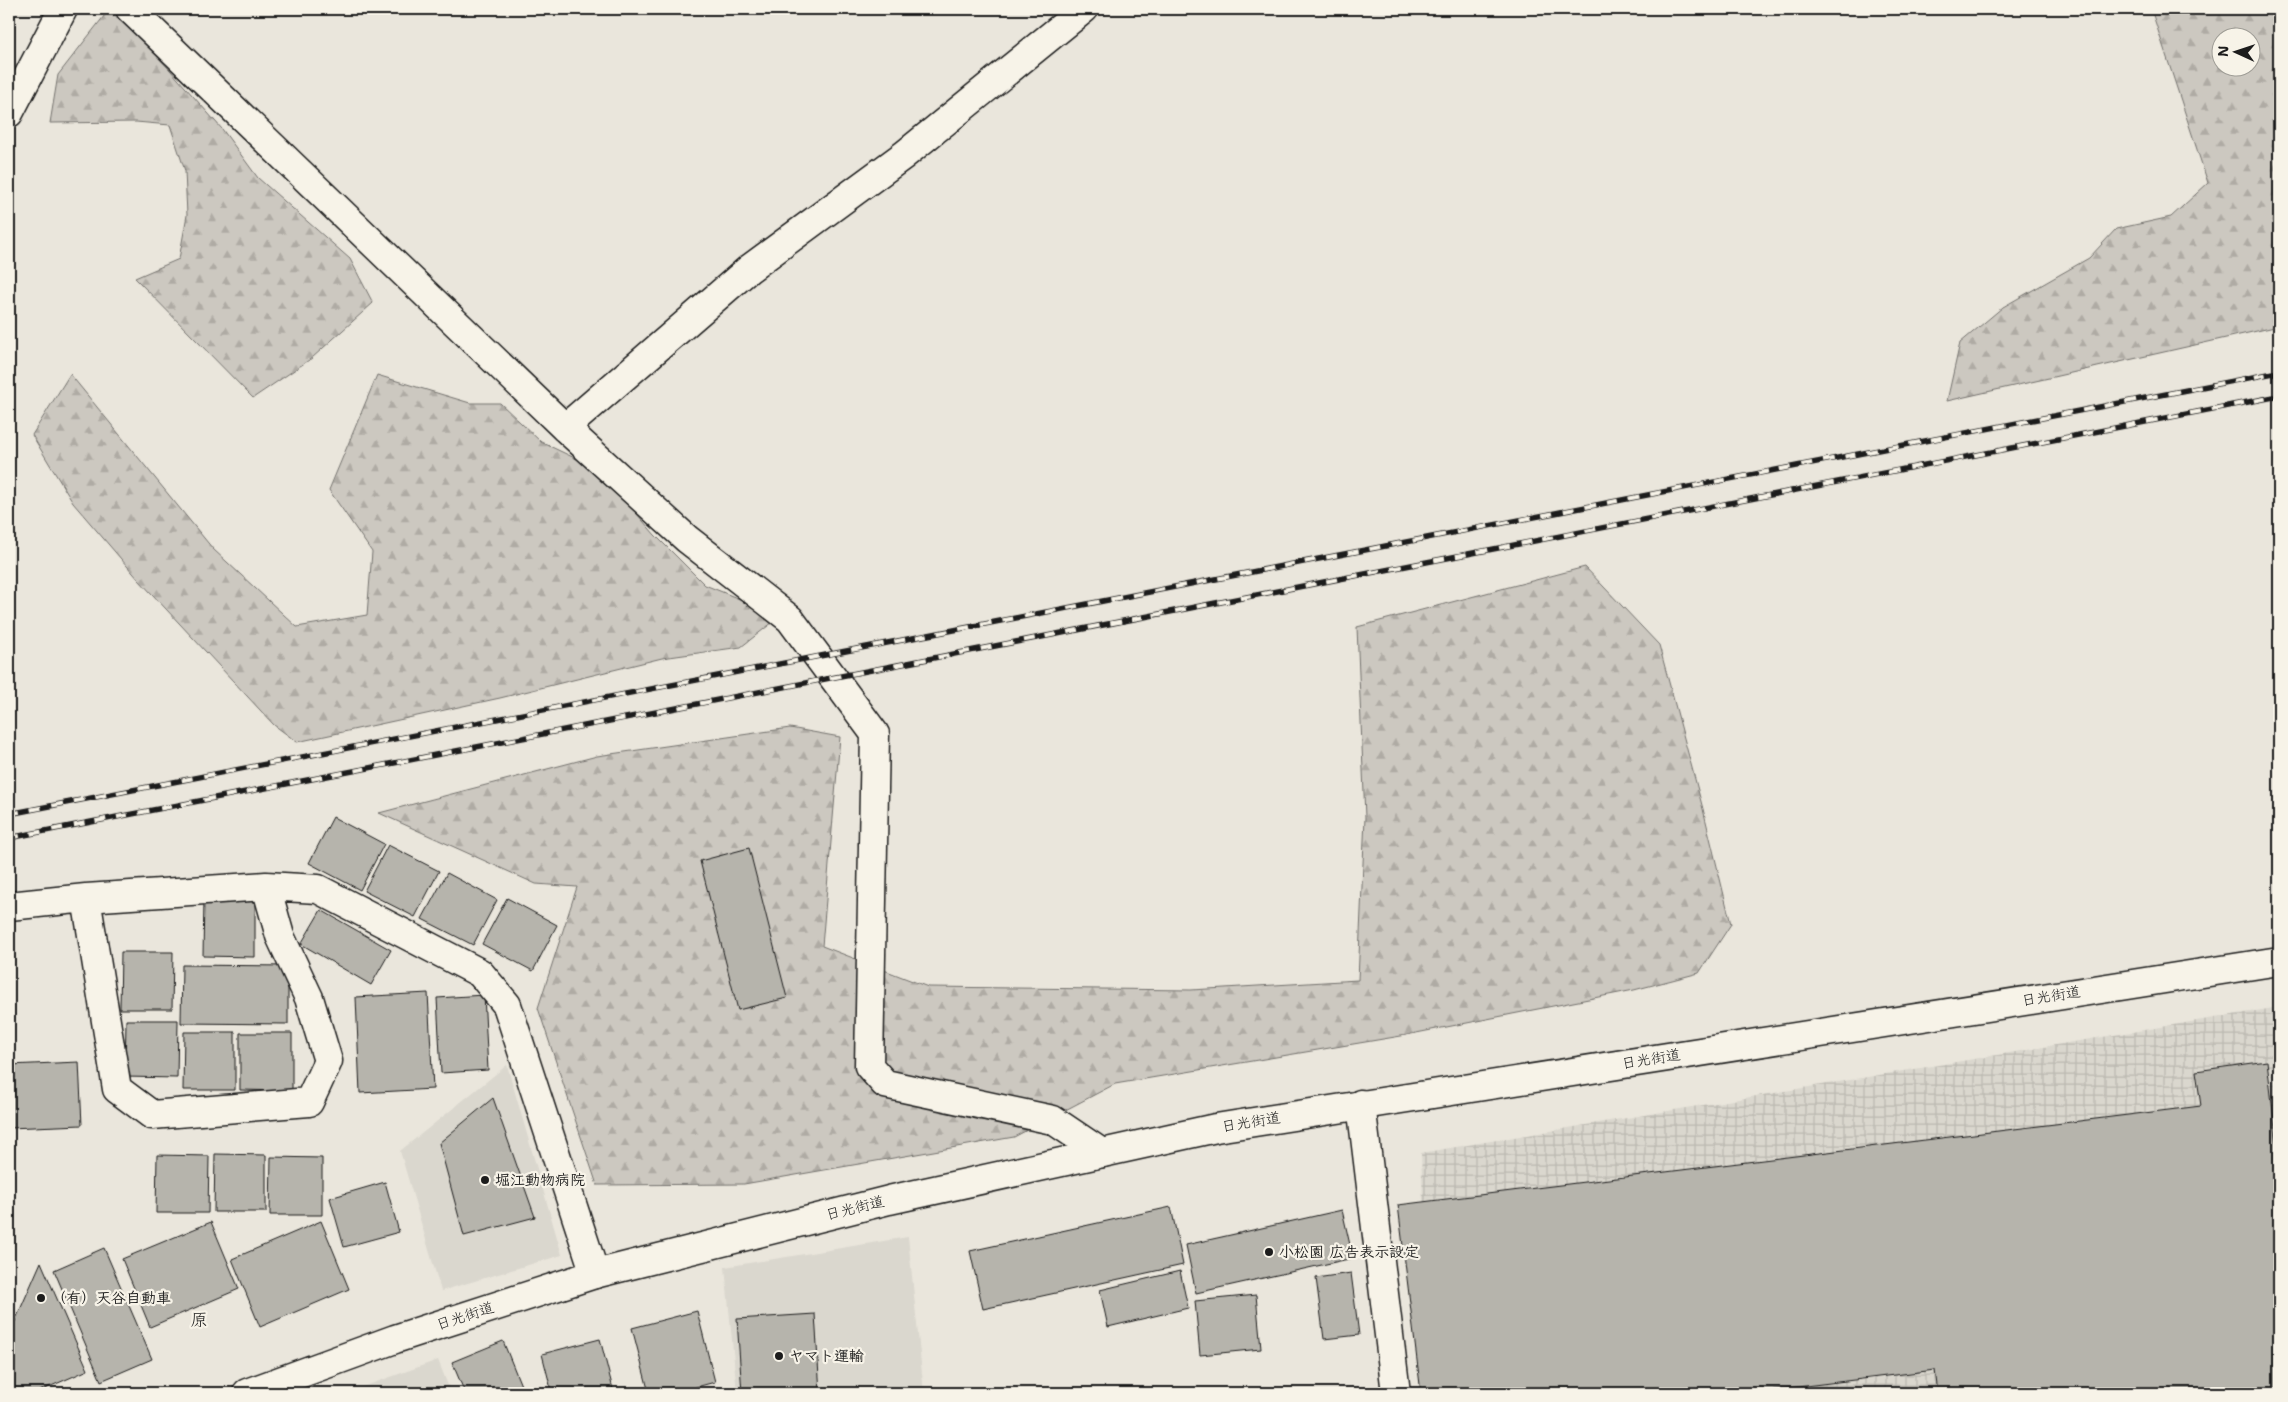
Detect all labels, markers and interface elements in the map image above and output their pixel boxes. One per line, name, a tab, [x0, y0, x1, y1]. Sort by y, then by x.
north arrow	[2210, 28, 2260, 78]
text: N	[2214, 45, 2232, 57]
street label: 日光街道	[2020, 981, 2082, 1011]
street label: 日光街道	[1620, 1044, 1682, 1074]
street label: 日光街道	[1220, 1107, 1282, 1137]
place label: 堀江動物病院	[495, 1170, 585, 1190]
marker: 堀江動物病院	[479, 1174, 491, 1186]
street label: 日光街道	[823, 1191, 887, 1225]
place label: 小松園 広告表示設定	[1279, 1242, 1419, 1262]
marker: 小松園 広告表示設定	[1263, 1246, 1275, 1258]
place label: （有）天谷自動車	[51, 1288, 171, 1308]
marker: （有）天谷自動車	[35, 1292, 47, 1304]
street label: 日光街道	[433, 1297, 497, 1335]
district label: 原	[190, 1308, 208, 1332]
place label: ヤマト運輸	[789, 1346, 864, 1366]
marker: ヤマト運輸	[773, 1350, 785, 1362]

